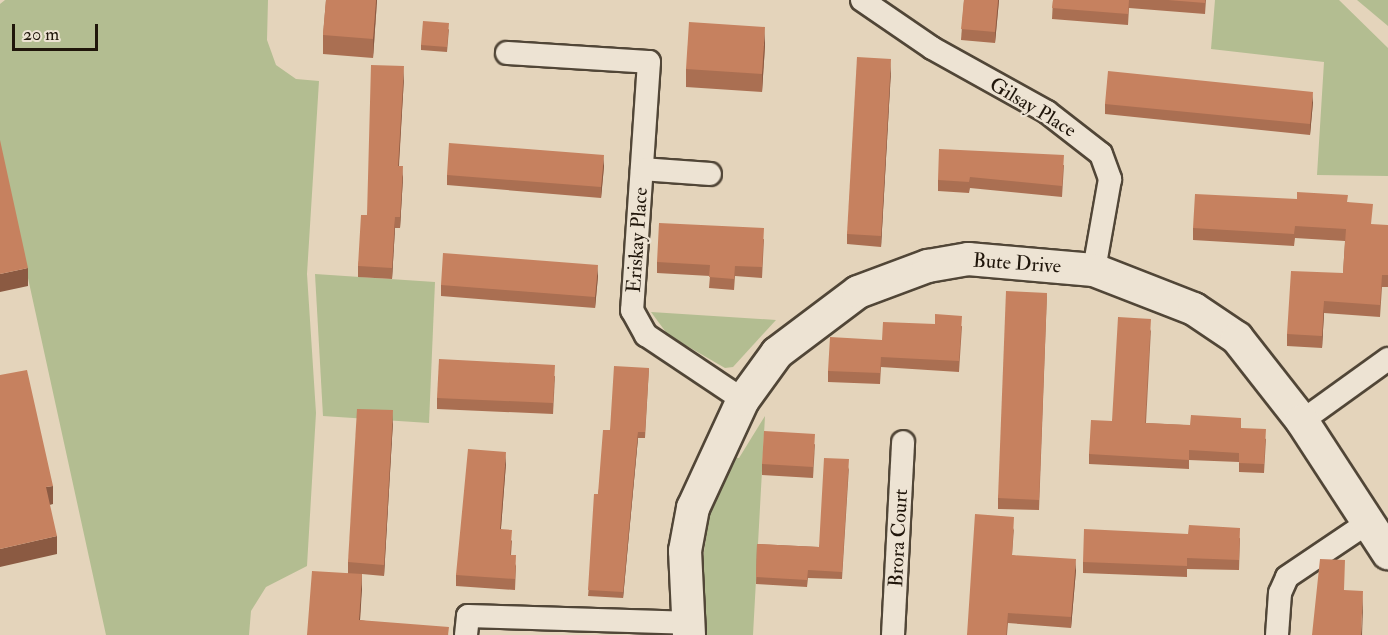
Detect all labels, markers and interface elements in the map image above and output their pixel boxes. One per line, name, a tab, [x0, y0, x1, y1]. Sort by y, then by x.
scale bar	[15, 12, 100, 50]
text: 20 m	[23, 23, 59, 46]
street label: Gilsay Place	[985, 72, 1081, 142]
street label: Eriskay Place	[621, 186, 653, 294]
street label: Bute Drive	[972, 248, 1062, 278]
street label: Brora Court	[883, 488, 913, 588]

